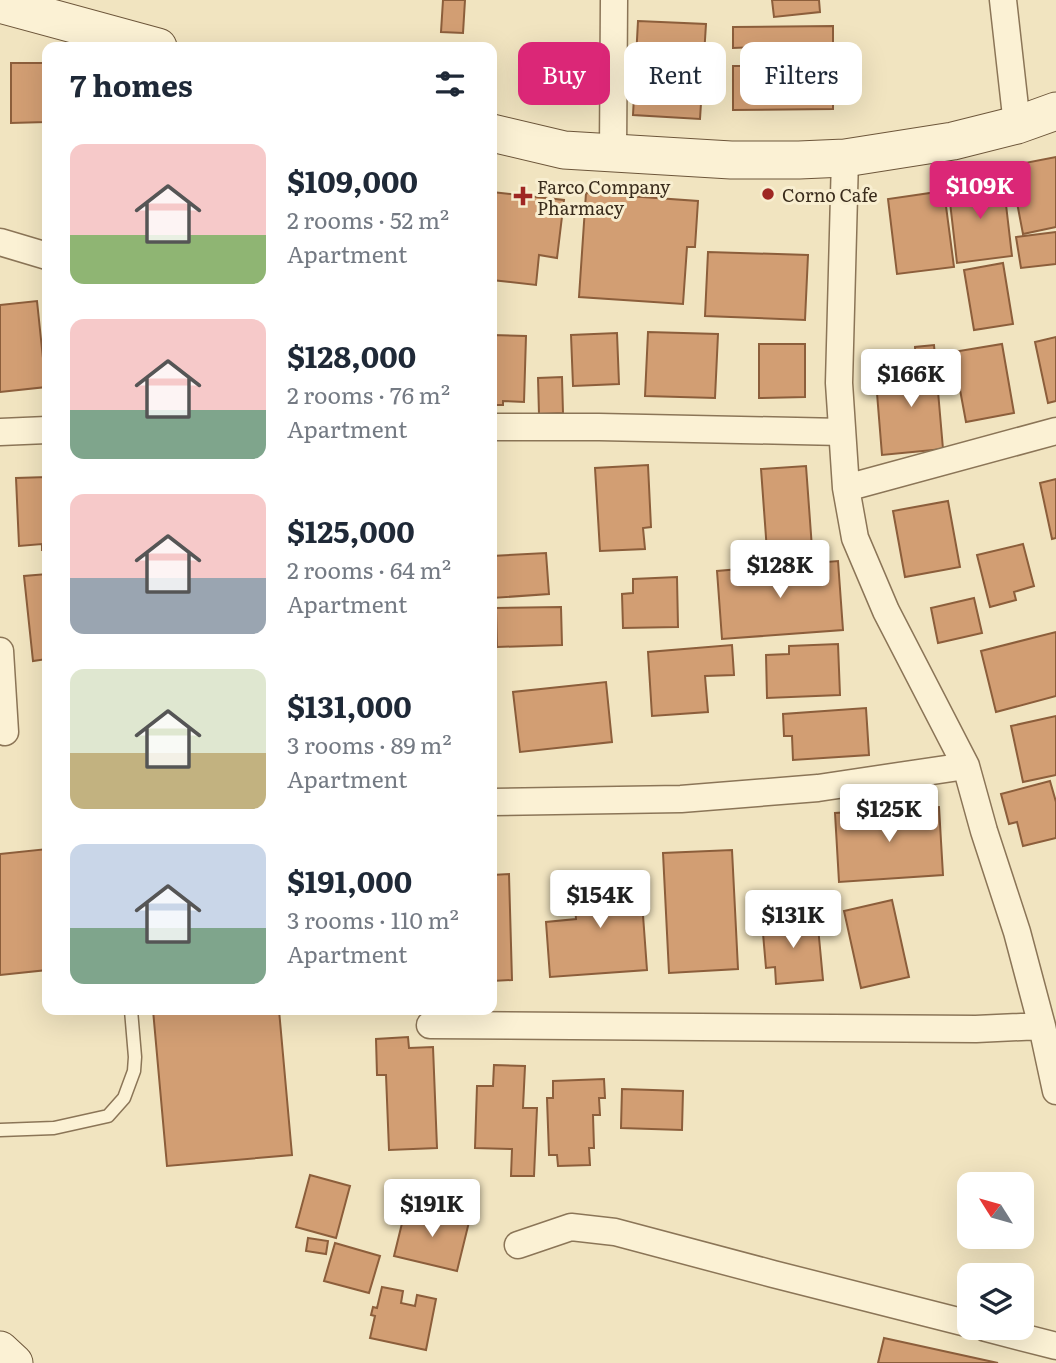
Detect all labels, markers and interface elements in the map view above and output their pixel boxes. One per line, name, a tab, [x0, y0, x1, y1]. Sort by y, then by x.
chip: Buy	[518, 42, 610, 105]
chip: Rent	[624, 42, 726, 105]
chip: Filters	[740, 42, 862, 105]
text: 7 homes	[70, 62, 193, 106]
icon: filters	[431, 65, 469, 103]
text: $109,000	[287, 158, 418, 202]
pin: $109K	[931, 162, 1029, 221]
text: $109K	[946, 167, 1014, 201]
icon: home	[126, 172, 210, 256]
place label: Farco Company Pharmacy	[537, 173, 671, 221]
place label: Corno Cafe	[782, 181, 878, 208]
marker: Corno Cafe	[760, 186, 776, 202]
marker: Farco Company Pharmacy	[515, 188, 531, 204]
text: 2 rooms · 52 m²	[287, 202, 449, 236]
text: Apartment	[287, 236, 407, 270]
text: $128,000	[287, 333, 416, 377]
icon: home	[126, 347, 210, 431]
pin: $166K	[862, 350, 960, 409]
text: $166K	[877, 355, 945, 389]
text: 2 rooms · 76 m²	[287, 377, 450, 411]
text: Apartment	[287, 411, 407, 445]
text: $125,000	[287, 508, 415, 552]
icon: home	[126, 522, 210, 606]
pin: $128K	[731, 540, 829, 600]
text: $128K	[746, 546, 814, 580]
text: 2 rooms · 64 m²	[287, 552, 451, 586]
text: Apartment	[287, 586, 407, 620]
text: $131,000	[287, 683, 412, 727]
icon: home	[126, 697, 210, 781]
text: 3 rooms · 89 m²	[287, 727, 452, 761]
text: Apartment	[287, 761, 407, 795]
pin: $125K	[840, 784, 938, 844]
text: $125K	[856, 790, 922, 824]
text: $191,000	[287, 858, 412, 902]
pin: $154K	[551, 870, 649, 930]
icon: home	[126, 872, 210, 956]
text: $154K	[566, 876, 634, 910]
pin: $131K	[744, 890, 842, 950]
text: $131K	[761, 896, 825, 930]
text: 3 rooms · 110 m²	[287, 902, 459, 936]
text: Apartment	[287, 936, 407, 970]
north arrow	[957, 1172, 1034, 1250]
map controls	[957, 1172, 1034, 1340]
pin: $191K	[383, 1180, 481, 1239]
text: $191K	[400, 1185, 464, 1219]
button: layers	[957, 1263, 1034, 1340]

